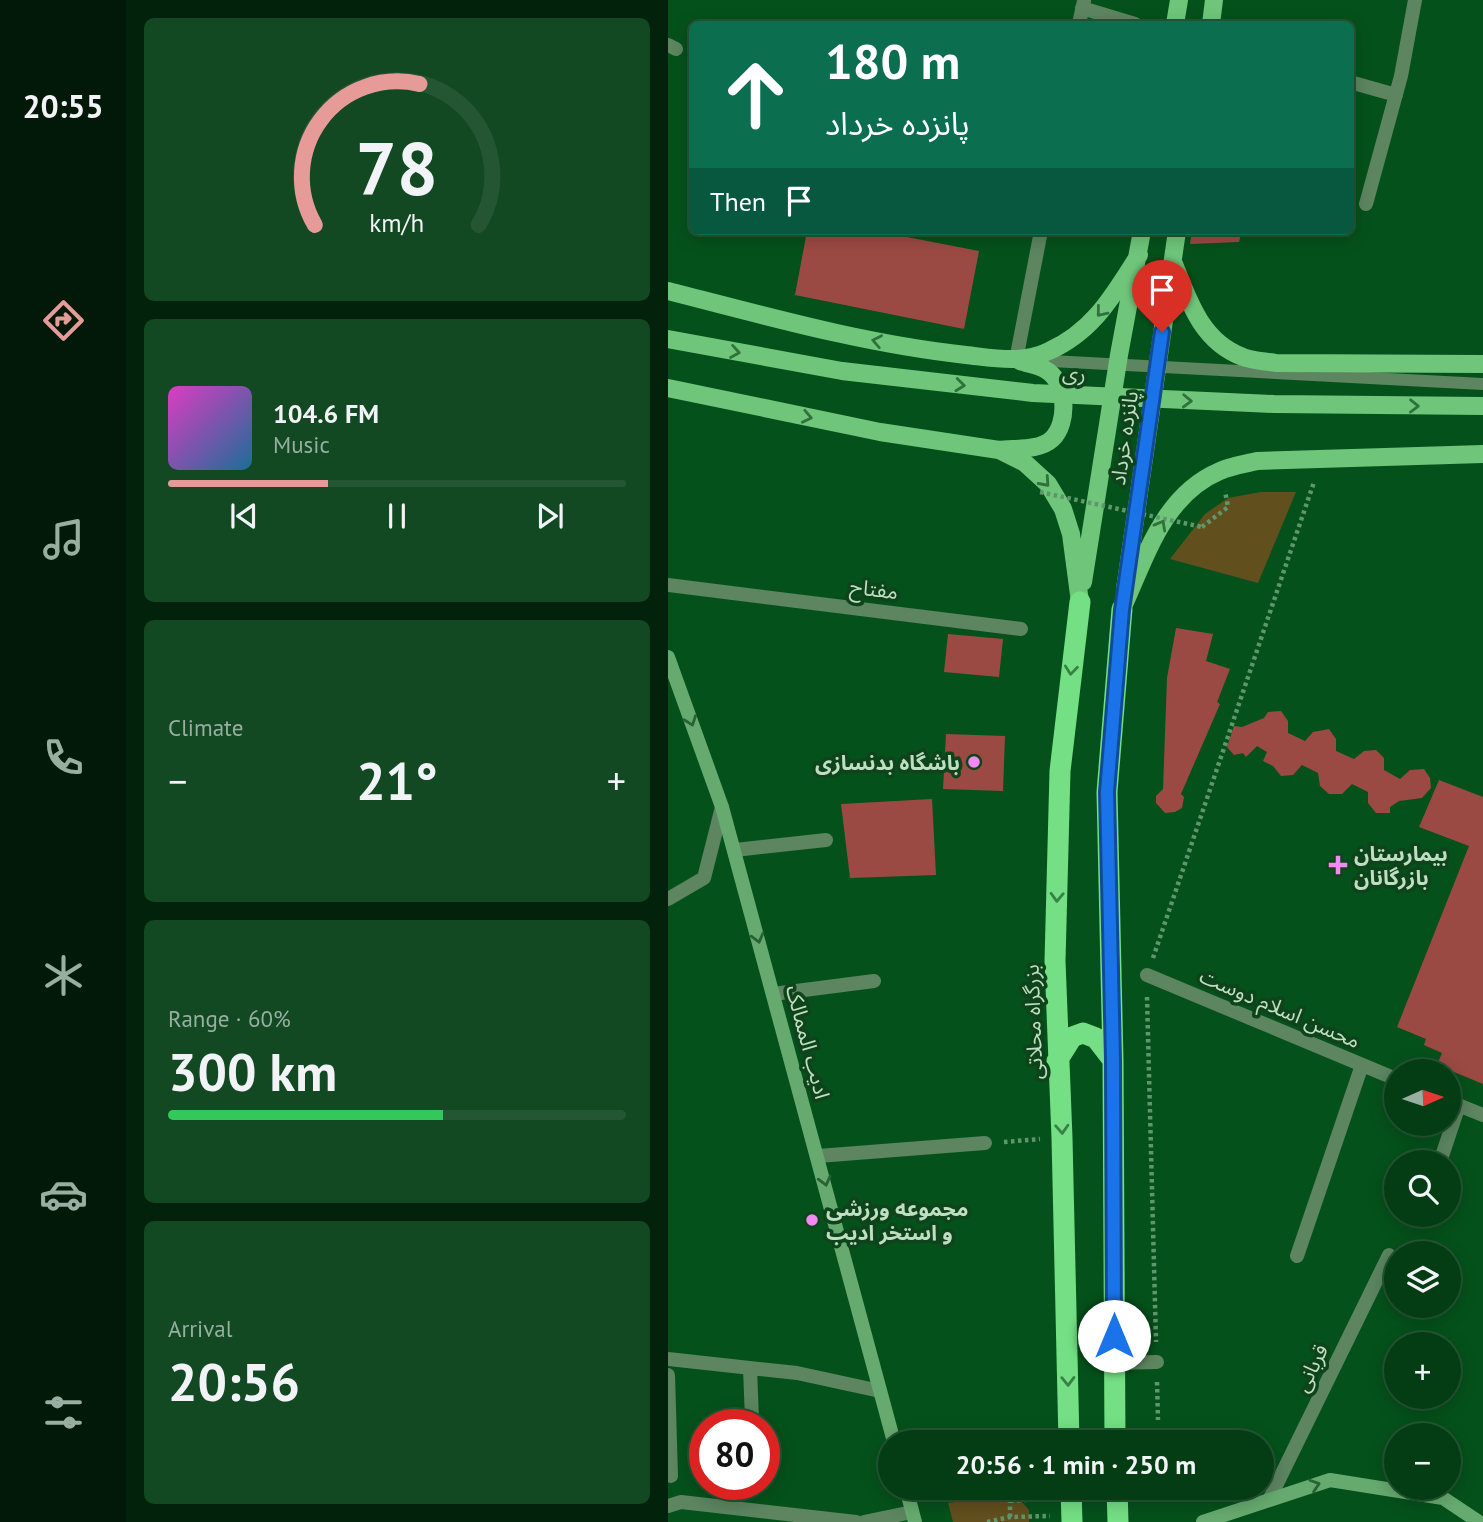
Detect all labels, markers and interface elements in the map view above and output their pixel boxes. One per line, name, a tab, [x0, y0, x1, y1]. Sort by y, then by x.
text: 180 m	[825, 29, 960, 93]
icon: ahead	[710, 49, 801, 140]
text: 20:55	[22, 85, 104, 127]
text: پانزده خرداد	[825, 102, 970, 144]
text: 78	[356, 122, 438, 216]
icon: arrive	[780, 182, 818, 220]
text: Then	[710, 185, 766, 218]
text: km/h	[370, 207, 424, 239]
pin	[1132, 260, 1192, 332]
icon: arrive	[1143, 271, 1181, 309]
icon: directions	[39, 296, 88, 345]
one-way arrow	[1097, 303, 1109, 316]
one-way arrow	[871, 334, 883, 349]
one-way arrow	[729, 343, 741, 358]
street label: ری	[1061, 359, 1087, 387]
one-way arrow	[954, 378, 966, 393]
street label: پانزده خرداد	[1104, 389, 1144, 487]
one-way arrow	[1182, 393, 1193, 408]
text: 104.6 FM	[273, 397, 379, 430]
one-way arrow	[1409, 398, 1420, 413]
one-way arrow	[801, 408, 813, 423]
text: Music	[273, 430, 330, 459]
one-way arrow	[1037, 474, 1049, 487]
icon: previous	[225, 497, 263, 535]
icon: pause	[378, 497, 416, 535]
icon: next	[531, 497, 569, 535]
icon: music	[39, 515, 88, 564]
one-way arrow	[1153, 520, 1166, 533]
street label: مفتاح	[848, 573, 900, 607]
one-way arrow	[1064, 664, 1079, 676]
text: Climate	[168, 713, 243, 742]
one-way arrow	[683, 715, 697, 727]
icon: phone	[39, 733, 88, 782]
text: 21°	[356, 747, 438, 814]
place label: باشگاه بدنسازی	[815, 749, 960, 776]
marker: باشگاه بدنسازی	[966, 754, 982, 770]
text: −	[168, 756, 187, 805]
text: +	[607, 756, 626, 805]
place label: بیمارستان بازرگانان	[1354, 840, 1448, 891]
marker: بیمارستان بازرگانان	[1328, 855, 1348, 875]
one-way arrow	[1049, 892, 1064, 903]
one-way arrow	[750, 932, 765, 944]
icon: climate	[39, 951, 88, 1000]
street label: محسن اسلام دوست	[1194, 962, 1364, 1057]
street label: بزرگراه محلاتی	[1017, 964, 1049, 1080]
street label: ادیب الممالک	[780, 982, 836, 1102]
text: Range · 60%	[168, 1004, 291, 1033]
text: 300 km	[168, 1038, 337, 1105]
north arrow	[1384, 1059, 1461, 1136]
map controls	[1384, 1059, 1461, 1500]
one-way arrow	[1054, 1123, 1069, 1134]
button: search	[1384, 1150, 1461, 1227]
icon: car	[39, 1170, 88, 1219]
one-way arrow	[816, 1175, 831, 1187]
place label: مجموعه ورزشی و استخر ادیب	[826, 1195, 969, 1246]
marker: مجموعه ورزشی و استخر ادیب	[804, 1212, 820, 1228]
button: layers	[1384, 1241, 1461, 1318]
position arrow	[1077, 1299, 1151, 1373]
text: Arrival	[168, 1314, 232, 1343]
button: +	[1384, 1332, 1461, 1409]
street label: قربانی	[1288, 1340, 1334, 1396]
text: 20:56	[168, 1348, 300, 1415]
one-way arrow	[1060, 1376, 1076, 1386]
icon: filters	[39, 1388, 88, 1437]
speed limit sign: 80	[689, 1409, 780, 1500]
button: −	[1384, 1423, 1461, 1500]
text: 20:56 · 1 min · 250 m	[956, 1448, 1196, 1481]
one-way arrow	[1308, 1479, 1320, 1493]

